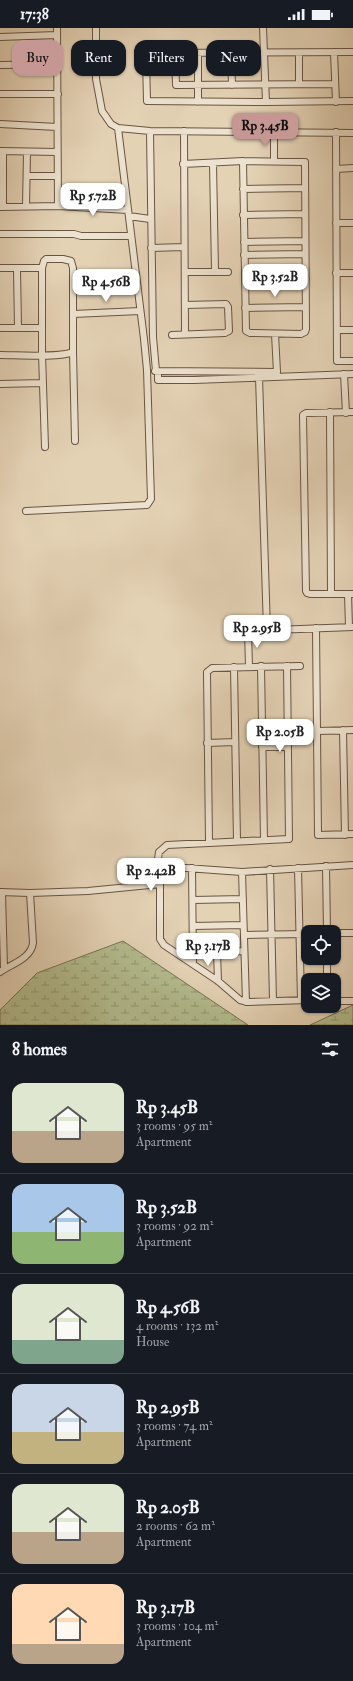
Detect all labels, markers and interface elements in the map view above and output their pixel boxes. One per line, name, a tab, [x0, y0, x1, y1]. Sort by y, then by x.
text: 17:38	[20, 5, 49, 24]
chip: Buy	[12, 40, 63, 76]
chip: Rent	[71, 40, 126, 76]
chip: Filters	[134, 40, 198, 76]
chip: New	[206, 40, 261, 76]
pin: Rp 3.45B	[224, 113, 306, 147]
text: Rp 3.45B	[241, 118, 289, 134]
pin: Rp 5.72B	[52, 183, 134, 217]
text: Rp 5.72B	[69, 188, 117, 204]
pin: Rp 3.52B	[234, 264, 316, 298]
pin: Rp 4.56B	[65, 269, 147, 303]
text: Rp 3.52B	[252, 269, 298, 285]
text: Rp 4.56B	[82, 274, 130, 290]
pin: Rp 2.95B	[216, 615, 298, 649]
text: Rp 2.95B	[233, 620, 281, 636]
pin: Rp 2.05B	[239, 719, 321, 753]
text: Rp 2.05B	[256, 724, 304, 740]
pin: Rp 2.42B	[110, 858, 192, 892]
text: Rp 2.42B	[126, 863, 176, 879]
map controls	[301, 925, 341, 1013]
button: locate	[301, 925, 341, 965]
pin: Rp 3.17B	[167, 933, 249, 967]
text: Rp 3.17B	[185, 938, 231, 954]
button: layers	[301, 973, 341, 1013]
icon: filters	[319, 1038, 341, 1060]
text: 8 homes	[12, 1039, 67, 1060]
text: Rp 3.45B	[136, 1097, 198, 1118]
icon: home	[44, 1099, 92, 1147]
text: 3 rooms · 95 m²	[136, 1118, 212, 1134]
text: Apartment	[136, 1134, 192, 1150]
text: Rp 3.52B	[136, 1197, 197, 1218]
icon: home	[44, 1200, 92, 1248]
text: 3 rooms · 92 m²	[136, 1218, 213, 1234]
text: Apartment	[136, 1234, 192, 1250]
text: Rp 4.56B	[136, 1297, 200, 1318]
icon: home	[44, 1300, 92, 1348]
text: 4 rooms · 132 m²	[136, 1318, 218, 1334]
text: House	[136, 1334, 169, 1350]
text: Rp 2.95B	[136, 1397, 200, 1418]
icon: home	[44, 1400, 92, 1448]
text: 3 rooms · 74 m²	[136, 1418, 213, 1434]
text: Apartment	[136, 1434, 192, 1450]
text: Rp 2.05B	[136, 1497, 200, 1518]
icon: home	[44, 1500, 92, 1548]
text: 2 rooms · 62 m²	[136, 1518, 215, 1534]
text: Apartment	[136, 1534, 192, 1550]
text: Rp 3.17B	[136, 1597, 195, 1618]
icon: home	[44, 1600, 92, 1648]
text: 3 rooms · 104 m²	[136, 1618, 218, 1634]
text: Apartment	[136, 1634, 192, 1650]

